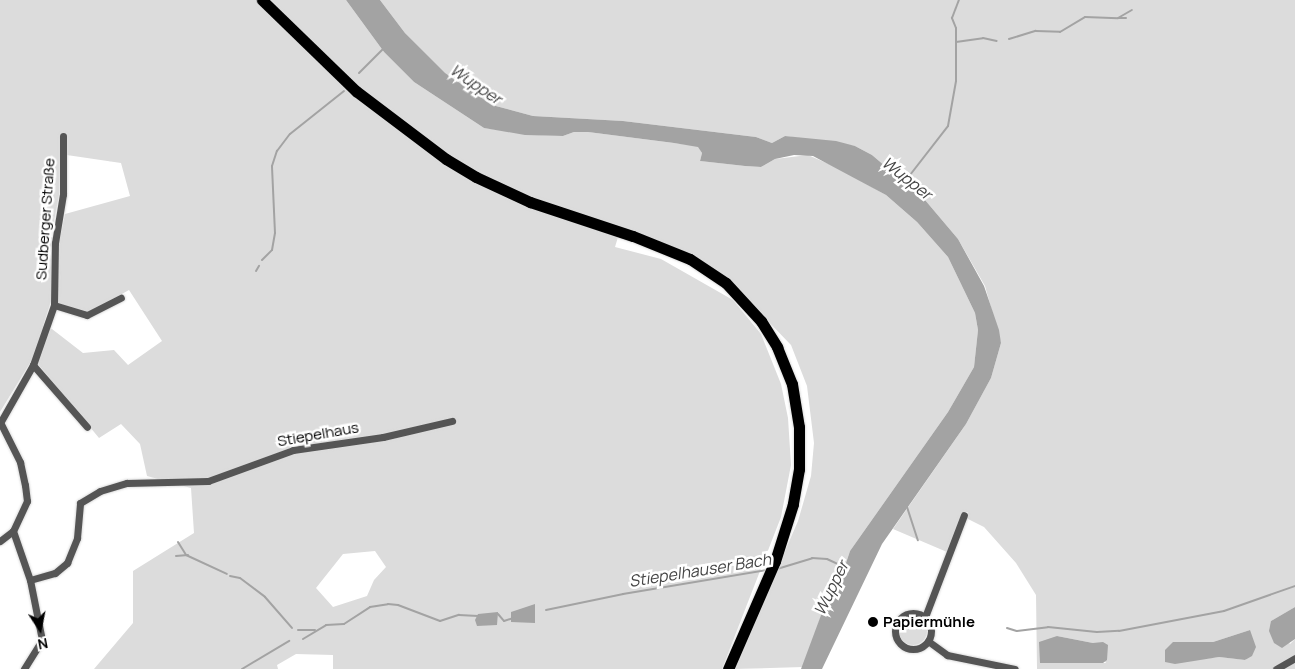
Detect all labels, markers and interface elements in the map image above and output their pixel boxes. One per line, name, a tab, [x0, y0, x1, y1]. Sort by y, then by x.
water label: Wupper	[447, 60, 505, 108]
water label: Wupper	[878, 153, 936, 203]
street label: Sudberger Straße	[32, 157, 58, 281]
street label: Stiepelhaus	[276, 418, 360, 450]
water label: Stiepelhauser Bach	[628, 549, 772, 591]
water label: Wupper	[810, 558, 852, 618]
north arrow	[15, 604, 65, 654]
place label: Papiermühle	[883, 613, 975, 631]
marker: Papiermühle	[867, 616, 879, 628]
text: N	[36, 634, 50, 655]

